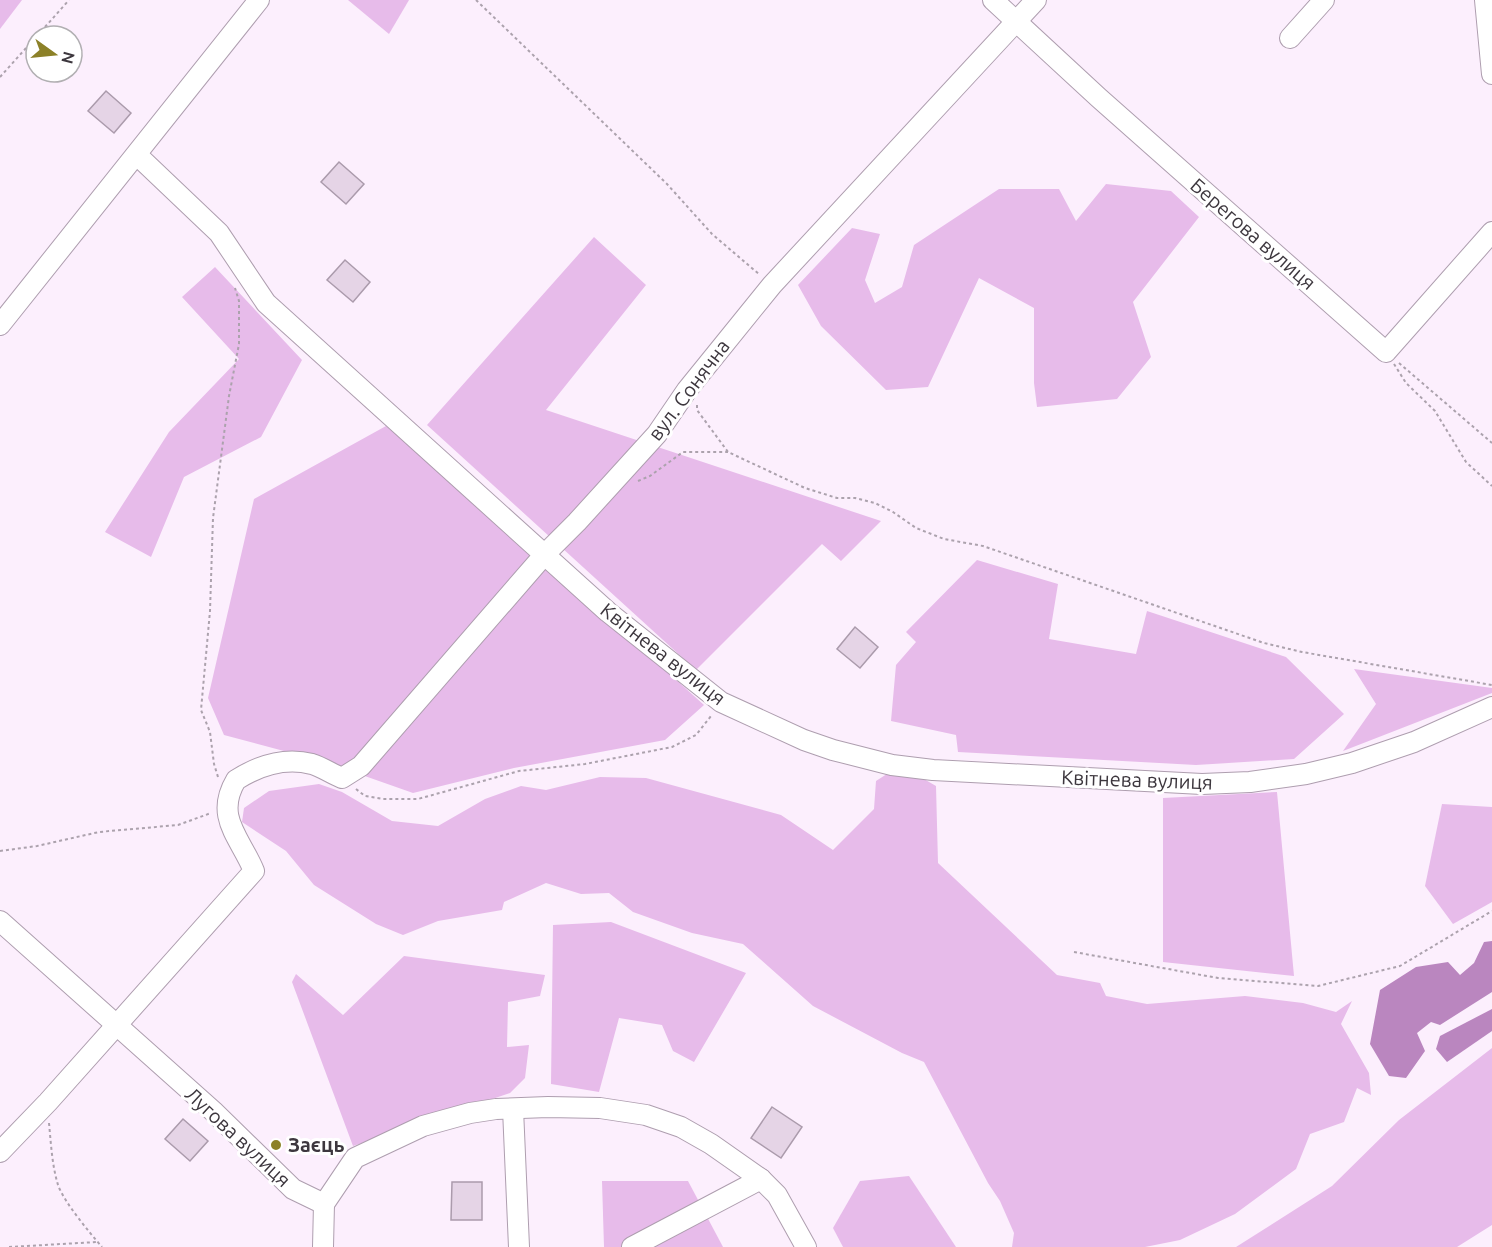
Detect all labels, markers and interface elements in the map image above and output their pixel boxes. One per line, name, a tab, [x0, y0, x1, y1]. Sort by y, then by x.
north arrow	[24, 24, 84, 84]
text: N	[58, 50, 79, 66]
street label: Берегова вулиця	[1186, 173, 1321, 294]
street label: вул. Сонячна	[643, 335, 734, 445]
street label: Квітнева вулиця	[596, 598, 730, 709]
street label: Квітнева вулиця	[1061, 765, 1213, 794]
street label: Лугова вулиця	[181, 1082, 296, 1191]
place label: Заєць	[288, 1133, 344, 1156]
marker: Заєць	[269, 1138, 283, 1152]

